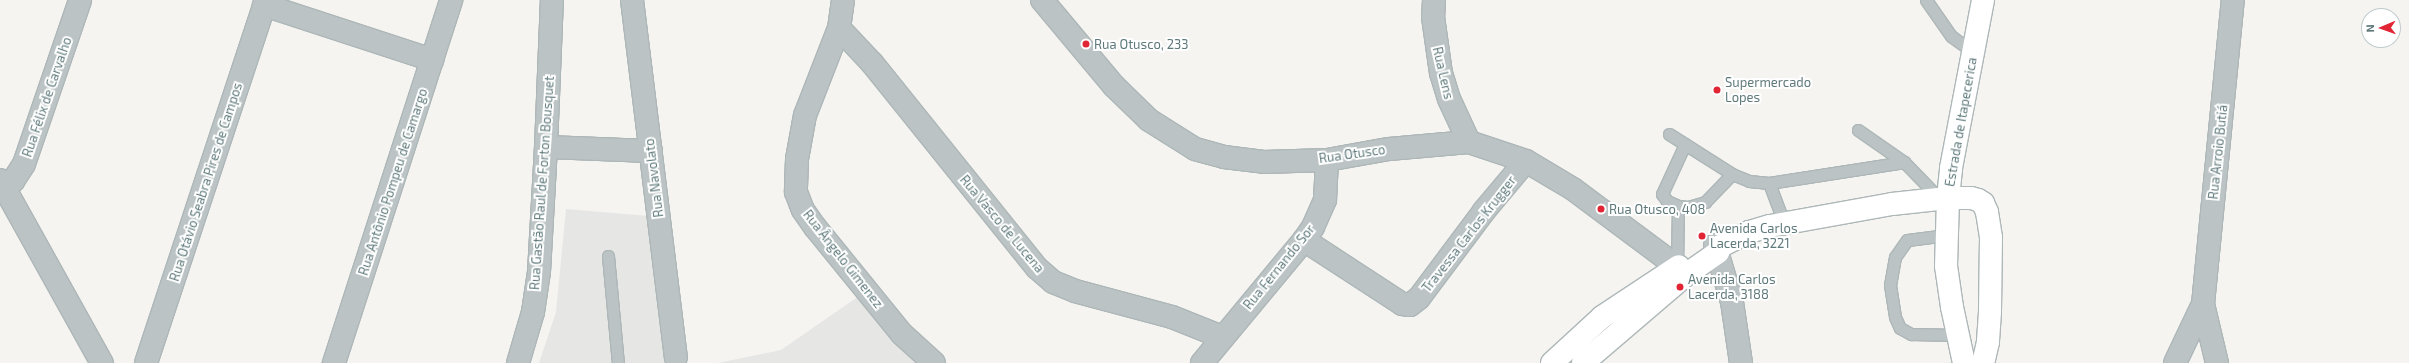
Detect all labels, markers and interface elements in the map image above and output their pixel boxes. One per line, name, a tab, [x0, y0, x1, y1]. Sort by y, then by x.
north arrow	[2361, 8, 2401, 48]
text: N	[2363, 24, 2376, 33]
street label: Rua Félix de Carvalho	[19, 35, 75, 159]
place label: Rua Otusco, 233	[1094, 36, 1188, 52]
marker: Rua Otusco, 233	[1081, 39, 1091, 49]
street label: Rua Lens	[1429, 45, 1457, 101]
street label: Estrada de Itapecerica	[1942, 56, 1980, 188]
street label: Rua Gastão Raul de Forton Bousquet	[527, 75, 557, 291]
place label: Supermercado Lopes	[1725, 75, 1811, 106]
street label: Rua Otávio Seabra Pires de Campos	[166, 81, 246, 283]
marker: Supermercado Lopes	[1712, 85, 1722, 95]
street label: Rua Antônio Pompeu de Camargo	[355, 86, 431, 278]
street label: Rua Arroio Butiá	[2205, 104, 2231, 200]
street label: Rua Navolato	[641, 138, 667, 218]
street label: Rua Otusco	[1318, 142, 1386, 166]
street label: Rua Vasco de Lucena	[957, 172, 1047, 276]
street label: Travessa Carlos Krugger	[1419, 173, 1519, 295]
place label: Rua Otusco, 408	[1609, 201, 1705, 217]
marker: Rua Otusco, 408	[1596, 204, 1606, 214]
street label: Rua Ângelo Gimenez	[800, 207, 886, 311]
place label: Avenida Carlos Lacerda, 3221	[1710, 221, 1797, 252]
street label: Rua Fernando Sor	[1240, 222, 1318, 312]
marker: Avenida Carlos Lacerda, 3221	[1697, 231, 1707, 241]
place label: Avenida Carlos Lacerda, 3188	[1688, 272, 1775, 303]
marker: Avenida Carlos Lacerda, 3188	[1675, 282, 1685, 292]

